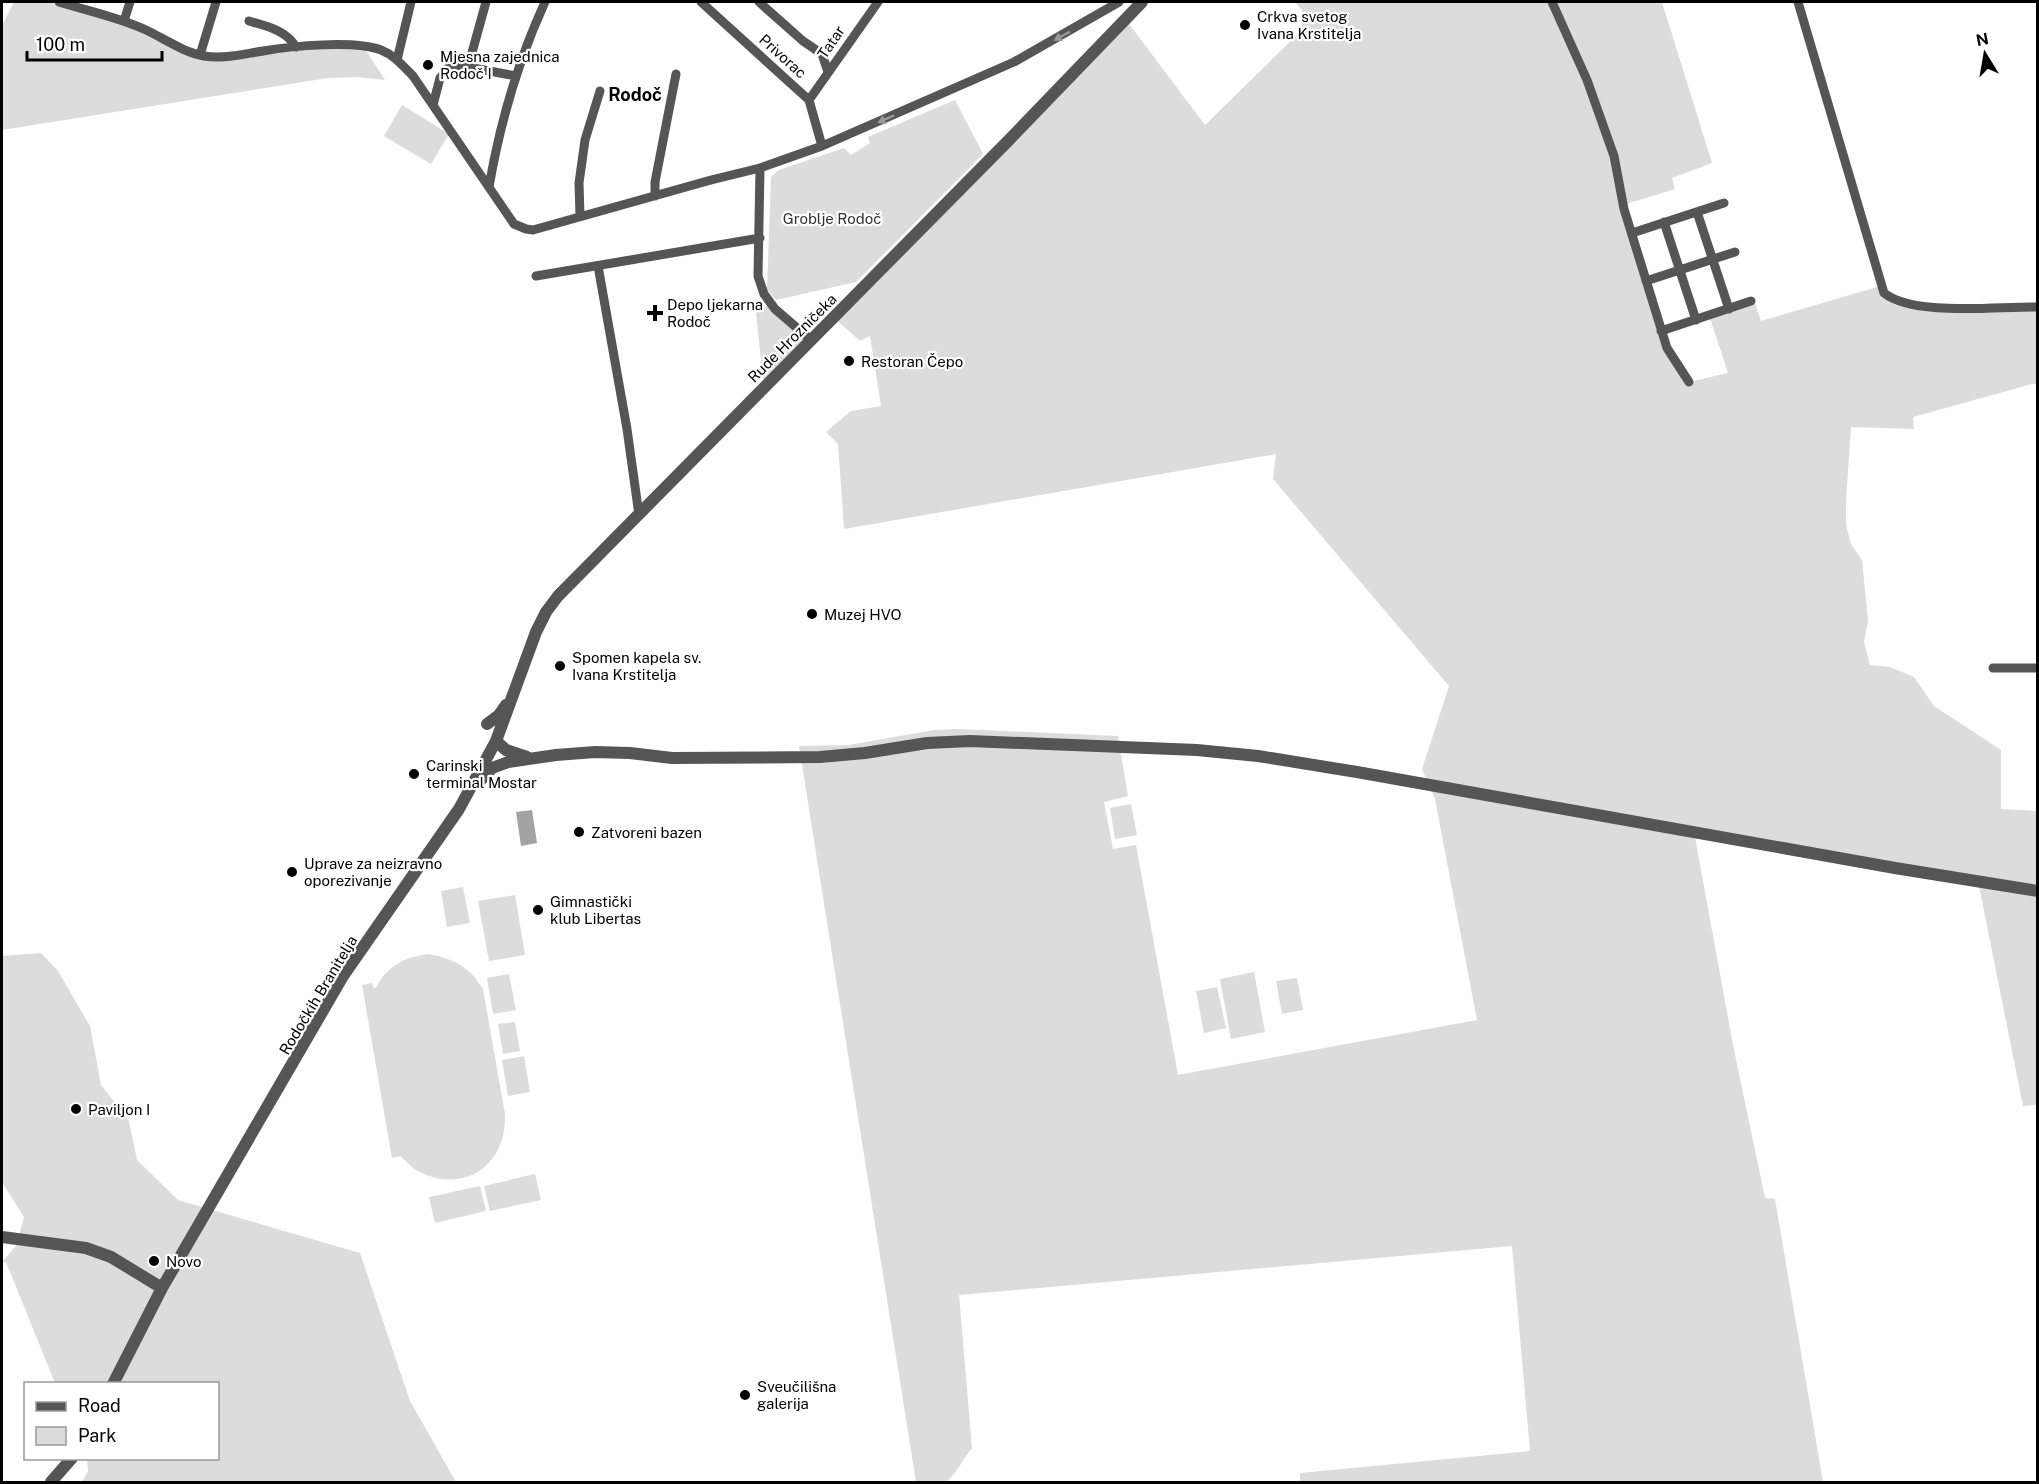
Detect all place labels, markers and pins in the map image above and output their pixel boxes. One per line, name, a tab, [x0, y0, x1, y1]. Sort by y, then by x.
place label: Crkva svetog Ivana Krstitelja	[1257, 8, 1361, 42]
marker: Crkva svetog Ivana Krstitelja	[1238, 18, 1252, 32]
place label: Mjesna zajednica Rodoč I	[440, 48, 560, 82]
marker: Mjesna zajednica Rodoč I	[421, 58, 435, 72]
place label: Depo ljekarna Rodoč	[667, 296, 763, 330]
marker: Depo ljekarna Rodoč	[648, 306, 662, 320]
place label: Restoran Čepo	[861, 353, 963, 370]
marker: Restoran Čepo	[842, 354, 856, 368]
place label: Muzej HVO	[824, 606, 902, 623]
marker: Muzej HVO	[805, 607, 819, 621]
place label: Spomen kapela sv. Ivana Krstitelja	[572, 649, 701, 683]
marker: Spomen kapela sv. Ivana Krstitelja	[553, 659, 567, 673]
place label: Carinski terminal Mostar	[426, 757, 537, 791]
marker: Carinski terminal Mostar	[407, 767, 421, 781]
place label: Zatvoreni bazen	[591, 824, 702, 841]
marker: Zatvoreni bazen	[572, 825, 586, 839]
place label: Uprave za neizravno oporezivanje	[304, 855, 442, 889]
marker: Uprave za neizravno oporezivanje	[285, 865, 299, 879]
place label: Gimnastički klub Libertas	[550, 893, 641, 927]
marker: Gimnastički klub Libertas	[531, 903, 545, 917]
place label: Paviljon I	[88, 1101, 150, 1118]
marker: Paviljon I	[69, 1102, 83, 1116]
place label: Novo	[166, 1253, 201, 1270]
marker: Novo	[147, 1254, 161, 1268]
place label: Sveučilišna galerija	[757, 1378, 836, 1412]
marker: Sveučilišna galerija	[738, 1388, 752, 1402]

